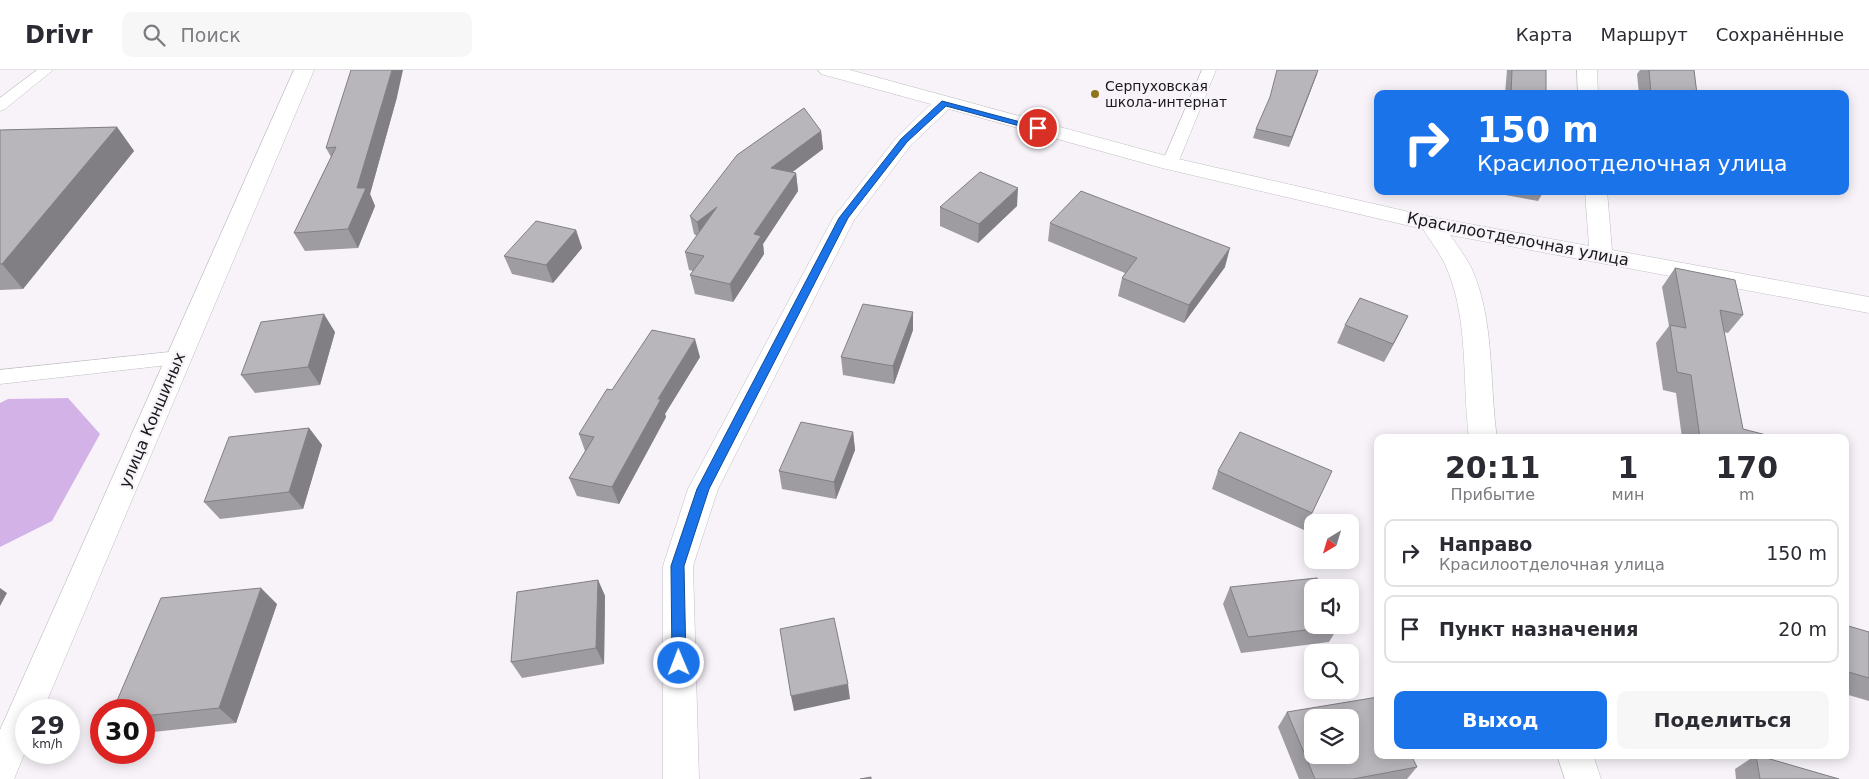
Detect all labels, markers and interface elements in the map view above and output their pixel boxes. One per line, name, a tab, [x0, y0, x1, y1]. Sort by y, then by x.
search box	[122, 12, 472, 57]
text: Drivr	[25, 21, 92, 49]
icon: search	[140, 21, 168, 49]
text: Поиск	[180, 24, 241, 46]
text: Карта	[1516, 24, 1573, 45]
text: Маршрут	[1601, 24, 1688, 45]
text: Сохранённые	[1716, 24, 1844, 45]
place label: Серпуховская школа-интернат	[1105, 78, 1227, 110]
marker: Серпуховская школа-интернат	[1089, 88, 1101, 100]
pin	[1017, 107, 1059, 149]
icon: right	[1394, 110, 1459, 175]
text: 150 m	[1477, 110, 1599, 150]
icon: arrive	[1024, 114, 1052, 142]
text: Красилоотделочная улица	[1477, 151, 1787, 176]
street label: Красилоотделочная улица	[1405, 208, 1631, 270]
street label: улица Коншиных	[115, 350, 189, 490]
text: 20:11	[1445, 450, 1540, 485]
text: 1	[1618, 450, 1638, 485]
text: 170	[1715, 450, 1778, 485]
text: Прибытие	[1450, 485, 1535, 504]
text: мин	[1611, 485, 1644, 504]
text: m	[1739, 485, 1755, 504]
north arrow	[1304, 514, 1359, 569]
map controls	[1304, 514, 1359, 764]
text: Направо	[1439, 533, 1532, 555]
icon: right	[1396, 539, 1424, 567]
text: 150 m	[1766, 542, 1827, 564]
text: Красилоотделочная улица	[1439, 555, 1665, 574]
button: sound	[1304, 579, 1359, 634]
icon: arrive	[1396, 615, 1424, 643]
text: Пункт назначения	[1439, 618, 1638, 640]
text: 20 m	[1778, 618, 1827, 640]
position arrow	[652, 636, 704, 688]
button: search	[1304, 644, 1359, 699]
button: Выход	[1394, 691, 1607, 749]
button: Поделиться	[1617, 691, 1829, 749]
speed limit sign: 30	[90, 699, 155, 764]
button: layers	[1304, 709, 1359, 764]
text: 29	[30, 711, 65, 740]
text: km/h	[32, 737, 63, 751]

